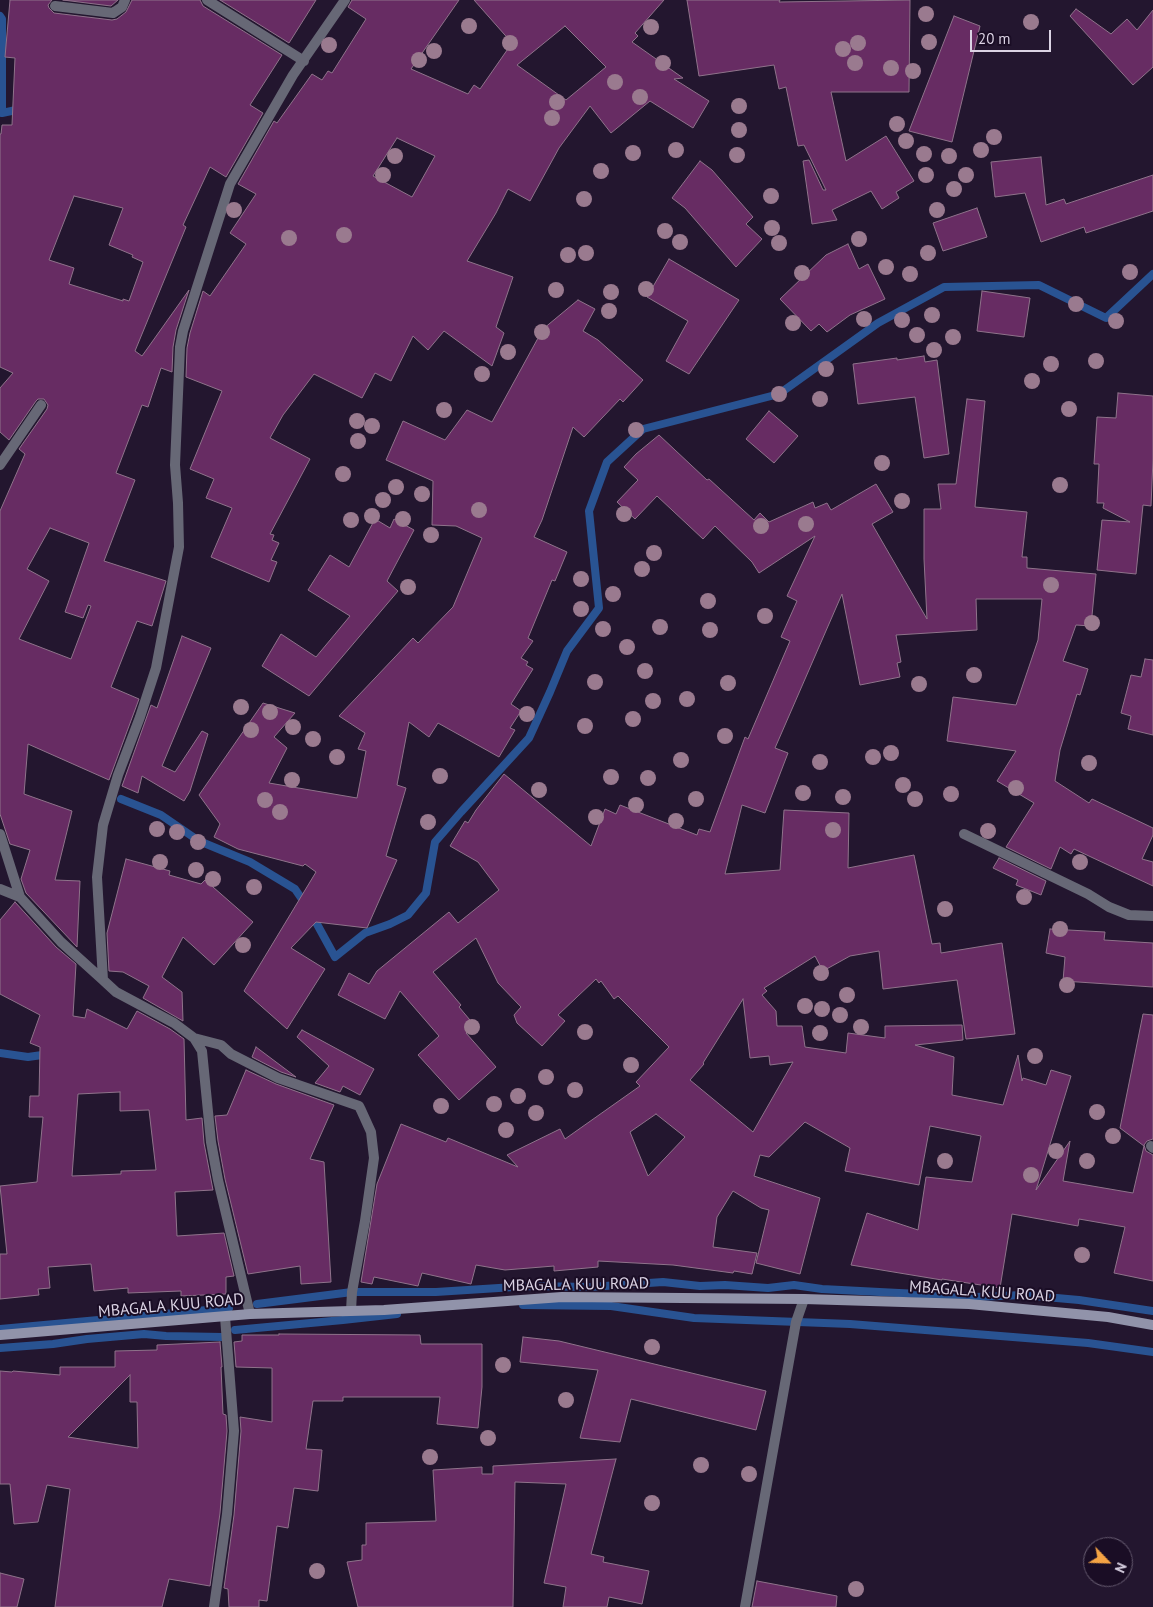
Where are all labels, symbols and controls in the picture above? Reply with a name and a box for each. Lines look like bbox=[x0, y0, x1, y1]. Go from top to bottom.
scale bar bbox=[973, 20, 1054, 52]
text: 20 m bbox=[978, 29, 1011, 48]
street label: MBAGALA KUU ROAD bbox=[503, 1274, 649, 1296]
street label: MBAGALA KUU ROAD bbox=[908, 1277, 1056, 1307]
street label: MBAGALA KUU ROAD bbox=[97, 1290, 245, 1322]
north arrow bbox=[1083, 1537, 1133, 1587]
text: N bbox=[1111, 1560, 1131, 1576]

